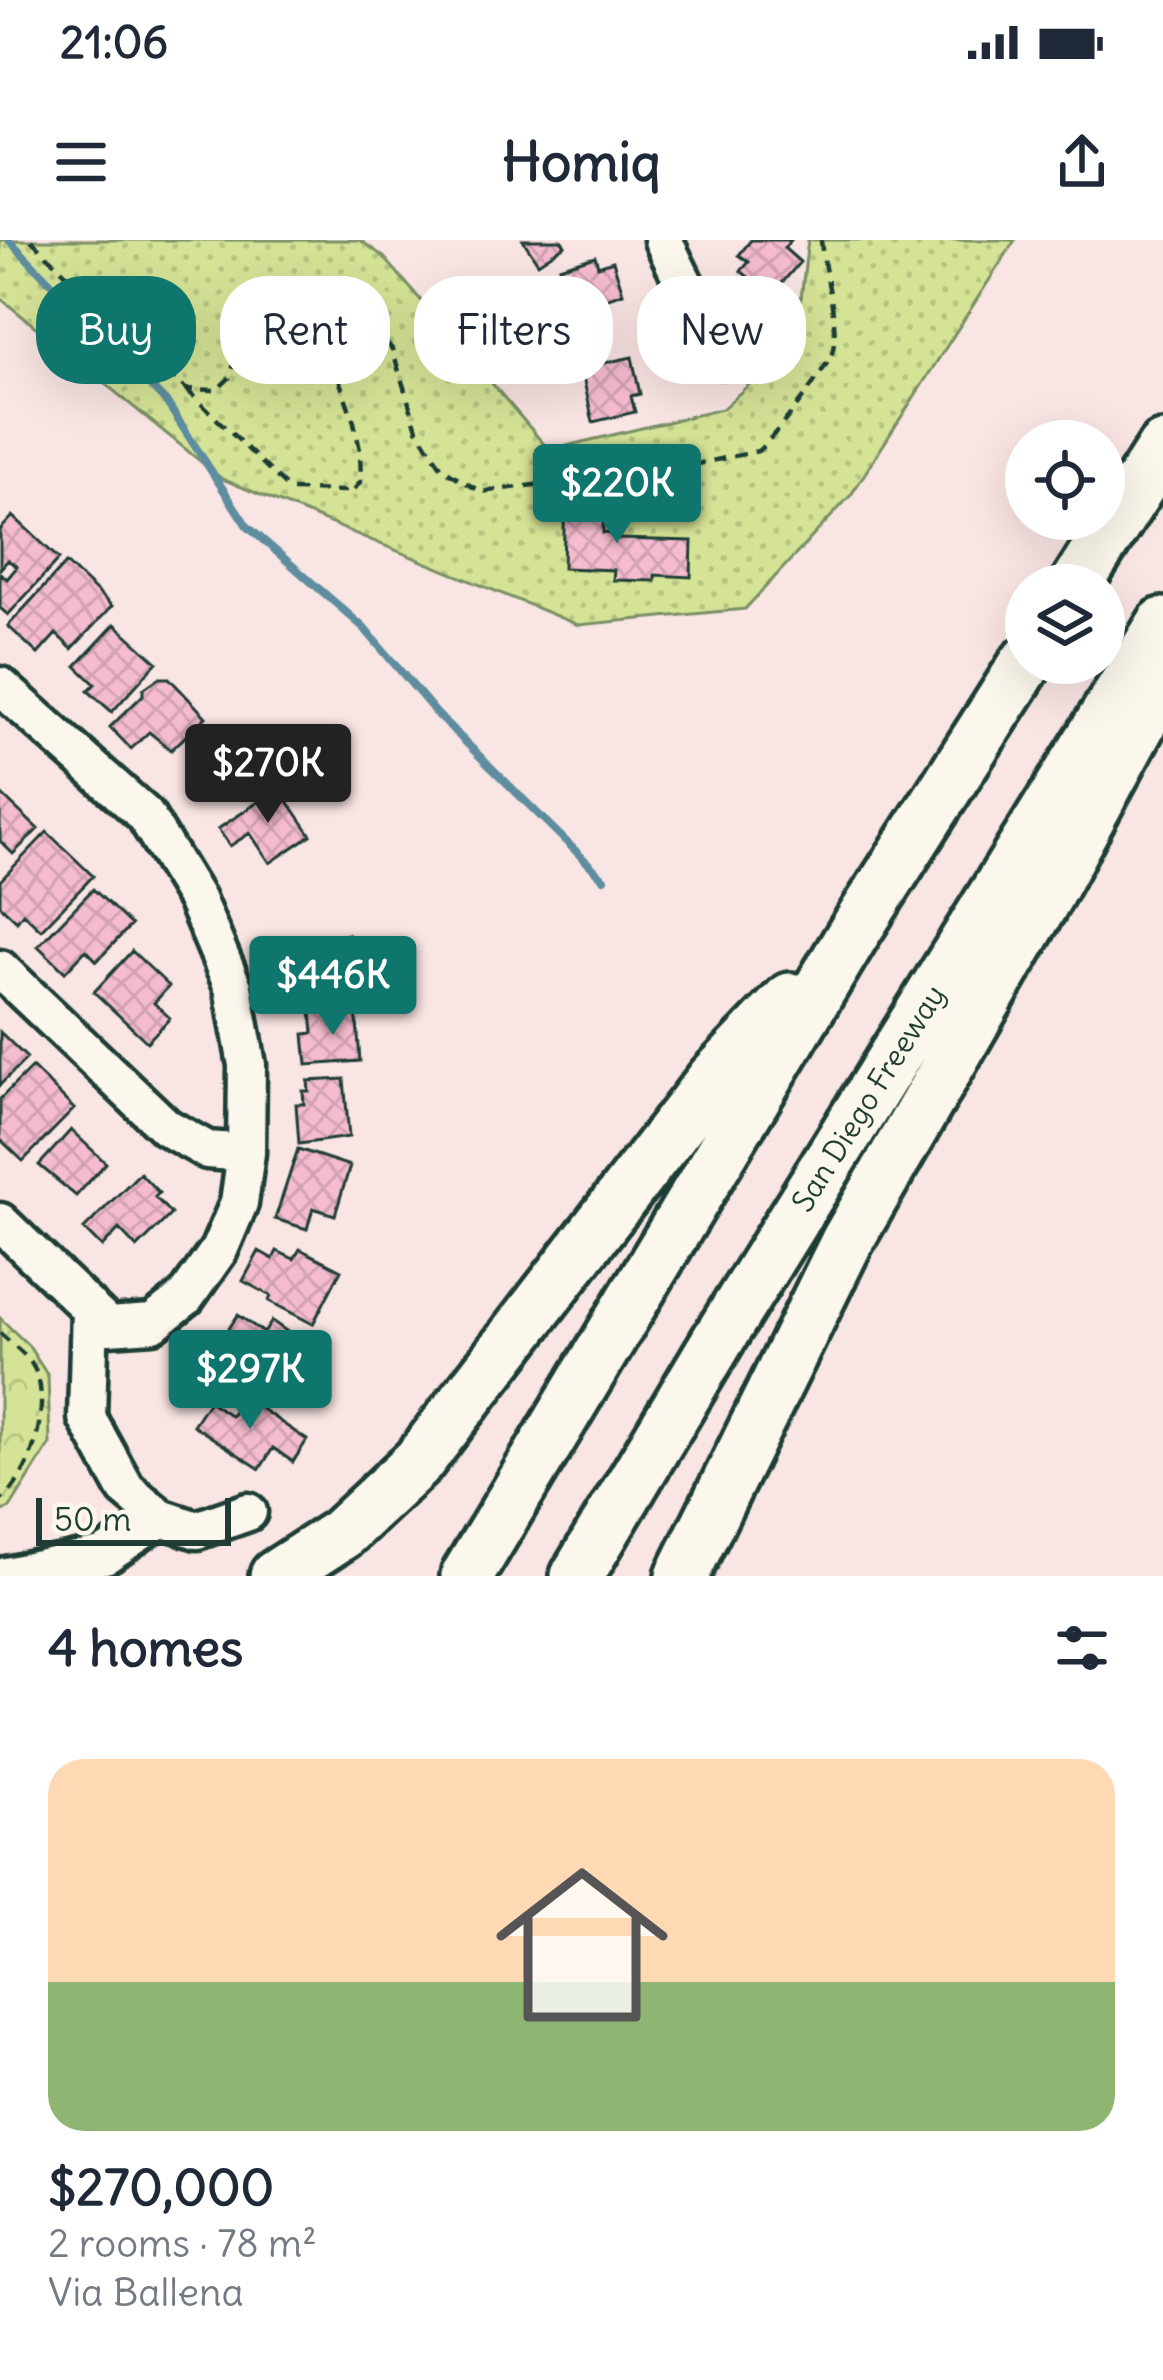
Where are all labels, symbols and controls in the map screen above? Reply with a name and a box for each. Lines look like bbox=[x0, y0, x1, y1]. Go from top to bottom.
text: 21:06 bbox=[60, 14, 168, 70]
text: Homiq bbox=[502, 128, 661, 196]
icon: menu bbox=[48, 129, 114, 195]
icon: share bbox=[1049, 129, 1115, 195]
chip: Buy bbox=[36, 276, 196, 384]
chip: Rent bbox=[220, 276, 390, 384]
chip: Filters bbox=[414, 276, 613, 384]
chip: New bbox=[637, 276, 806, 384]
map controls bbox=[1005, 420, 1125, 684]
button: locate bbox=[1005, 420, 1125, 540]
pin: $220K bbox=[533, 444, 701, 546]
text: $220K bbox=[560, 458, 674, 507]
button: layers bbox=[1005, 564, 1125, 684]
pin: $270K bbox=[184, 724, 352, 826]
text: $270K bbox=[212, 738, 324, 787]
pin: $446K bbox=[249, 936, 417, 1038]
text: $446K bbox=[276, 950, 390, 999]
street label: San Diego Freeway bbox=[783, 978, 953, 1218]
pin: $297K bbox=[166, 1330, 334, 1432]
text: $297K bbox=[196, 1344, 304, 1393]
scale bar bbox=[36, 1492, 231, 1545]
text: 50 m bbox=[54, 1498, 131, 1540]
icon: filters bbox=[1049, 1615, 1115, 1681]
text: 4 homes bbox=[48, 1616, 243, 1680]
icon: home bbox=[474, 1837, 690, 2053]
text: $270,000 bbox=[48, 2155, 274, 2219]
text: 2 rooms · 78 m² bbox=[48, 2219, 317, 2268]
text: Via Ballena bbox=[48, 2268, 244, 2317]

